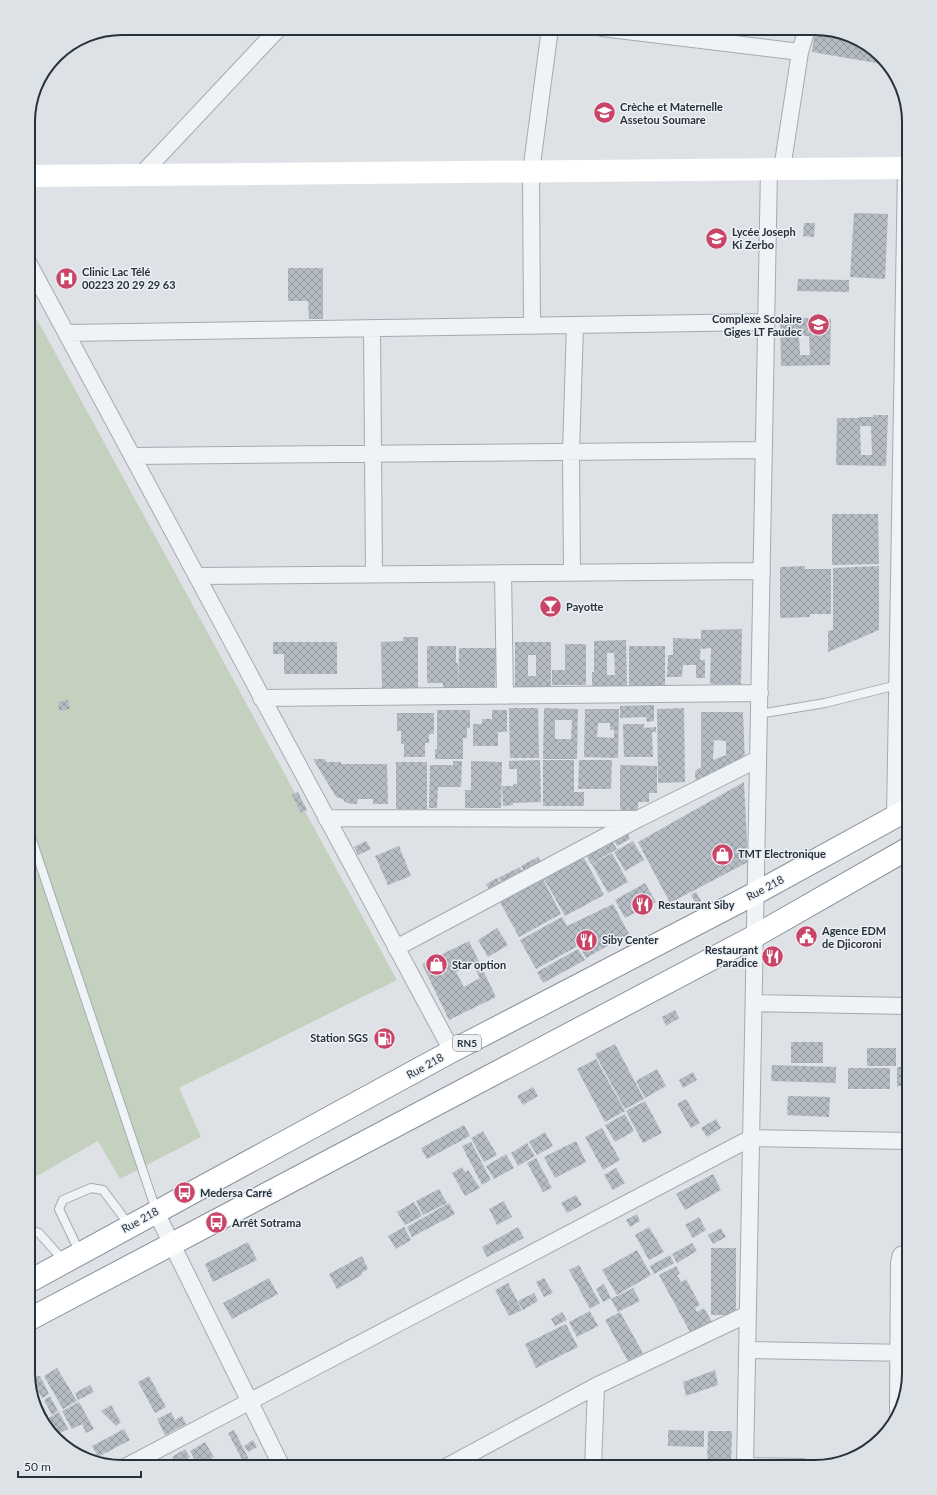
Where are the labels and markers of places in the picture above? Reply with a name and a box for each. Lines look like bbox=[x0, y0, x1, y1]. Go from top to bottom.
school or university icon: Crèche et Maternelle Assetou Soumare bbox=[592, 100, 618, 126]
place label: Crèche et Maternelle Assetou Soumare bbox=[619, 100, 723, 126]
school or university icon: Lycée Joseph Ki Zerbo bbox=[704, 225, 730, 251]
place label: Lycée Joseph Ki Zerbo bbox=[732, 225, 796, 251]
hospital icon: Clinic Lac Télé 00223 20 29 29 63 bbox=[54, 265, 80, 291]
place label: Clinic Lac Télé 00223 20 29 29 63 bbox=[82, 265, 176, 291]
place label: Complexe Scolaire Giges LT Faudec bbox=[712, 312, 803, 338]
school or university icon: Complexe Scolaire Giges LT Faudec bbox=[805, 312, 831, 338]
bar icon: Payotte bbox=[537, 594, 563, 620]
place label: Payotte bbox=[566, 600, 604, 613]
shop icon: TMT Electronique bbox=[710, 841, 736, 867]
place label: TMT Electronique bbox=[738, 847, 826, 860]
restaurant icon: Restaurant Siby bbox=[629, 892, 655, 918]
place label: Restaurant Siby bbox=[658, 898, 735, 911]
public building icon: Agence EDM de Djicoroni bbox=[793, 924, 819, 950]
place label: Agence EDM de Djicoroni bbox=[821, 924, 886, 950]
restaurant icon: Siby Center bbox=[573, 927, 599, 953]
place label: Siby Center bbox=[602, 933, 659, 946]
place label: Restaurant Paradice bbox=[705, 943, 759, 969]
restaurant icon: Restaurant Paradice bbox=[760, 943, 786, 969]
shop icon: Star option bbox=[424, 952, 450, 978]
place label: Star option bbox=[452, 958, 506, 971]
fuel station icon: Station SGS bbox=[371, 1025, 397, 1051]
place label: Station SGS bbox=[310, 1031, 368, 1044]
bus stop icon: Medersa Carré bbox=[171, 1180, 197, 1206]
place label: Medersa Carré bbox=[200, 1186, 272, 1199]
bus stop icon: Arrêt Sotrama bbox=[204, 1210, 230, 1236]
place label: Arrêt Sotrama bbox=[231, 1216, 301, 1229]

